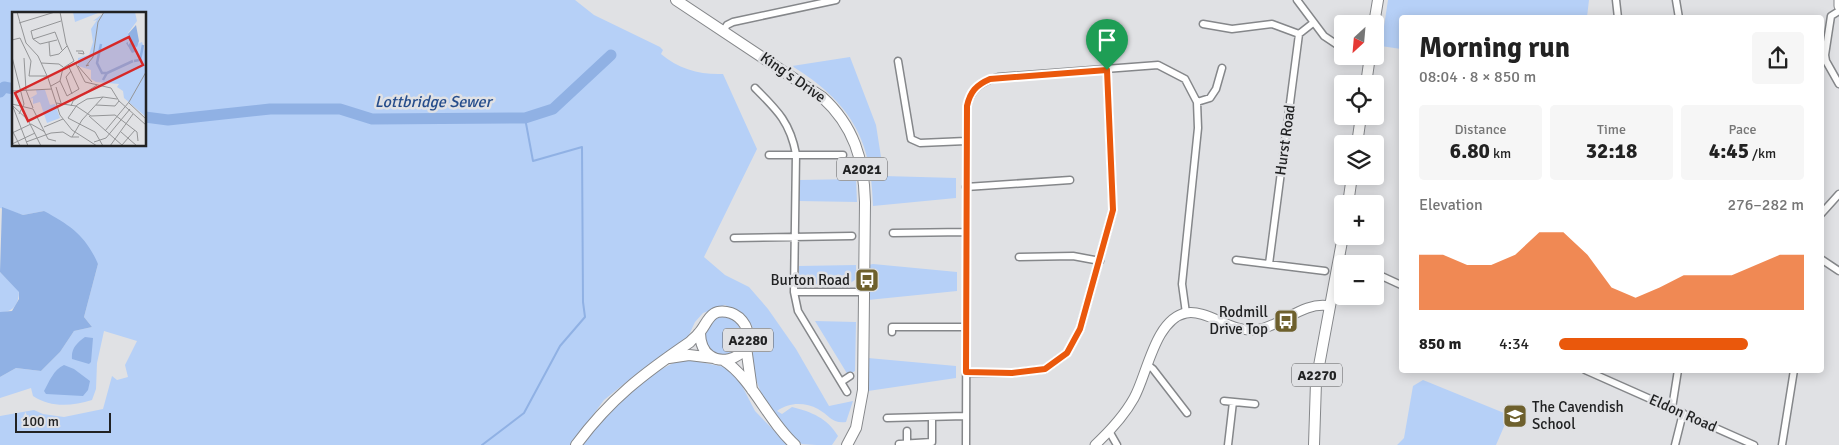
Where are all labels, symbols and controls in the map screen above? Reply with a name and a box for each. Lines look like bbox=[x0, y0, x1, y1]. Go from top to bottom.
inset map bbox=[12, 12, 146, 146]
north arrow bbox=[1334, 15, 1384, 65]
map controls bbox=[1334, 15, 1384, 305]
pin bbox=[1086, 19, 1128, 70]
icon: arrive bbox=[1093, 26, 1121, 54]
text: Morning run bbox=[1419, 31, 1570, 65]
button: share bbox=[1752, 32, 1804, 84]
street label: King's Drive bbox=[757, 48, 829, 106]
text: 08:04 · 8 × 850 m bbox=[1419, 67, 1536, 87]
button: locate bbox=[1334, 75, 1384, 125]
water label: Lottbridge Sewer bbox=[375, 92, 493, 112]
street label: Hurst Road bbox=[1271, 104, 1299, 176]
text: Distance bbox=[1454, 121, 1507, 138]
text: Time bbox=[1597, 121, 1626, 138]
text: Pace bbox=[1728, 121, 1757, 138]
button: layers bbox=[1334, 135, 1384, 185]
text: 6.80 bbox=[1450, 138, 1490, 164]
text: 32:18 bbox=[1586, 138, 1637, 164]
text: 4:45 bbox=[1709, 138, 1749, 164]
text: km bbox=[1490, 145, 1511, 162]
text: /km bbox=[1749, 145, 1776, 162]
road number: A2021 bbox=[837, 157, 887, 180]
button: + bbox=[1334, 195, 1384, 245]
text: Elevation bbox=[1419, 195, 1483, 215]
text: 276–282 m bbox=[1727, 195, 1804, 215]
button: − bbox=[1334, 255, 1384, 305]
bus stop icon: Burton Road bbox=[854, 267, 880, 293]
place label: Burton Road bbox=[770, 271, 850, 289]
place label: Rodmill Drive Top bbox=[1209, 303, 1268, 338]
bus stop icon: Rodmill Drive Top bbox=[1273, 308, 1299, 334]
road number: A2280 bbox=[723, 328, 773, 352]
text: 850 m bbox=[1419, 334, 1461, 354]
text: 4:34 bbox=[1499, 334, 1529, 354]
road number: A2270 bbox=[1292, 364, 1342, 386]
street label: Eldon Road bbox=[1646, 390, 1720, 436]
place label: The Cavendish School bbox=[1532, 398, 1624, 433]
school or university icon: The Cavendish School bbox=[1502, 403, 1528, 429]
scale bar bbox=[15, 410, 111, 433]
text: 100 m bbox=[22, 413, 59, 430]

